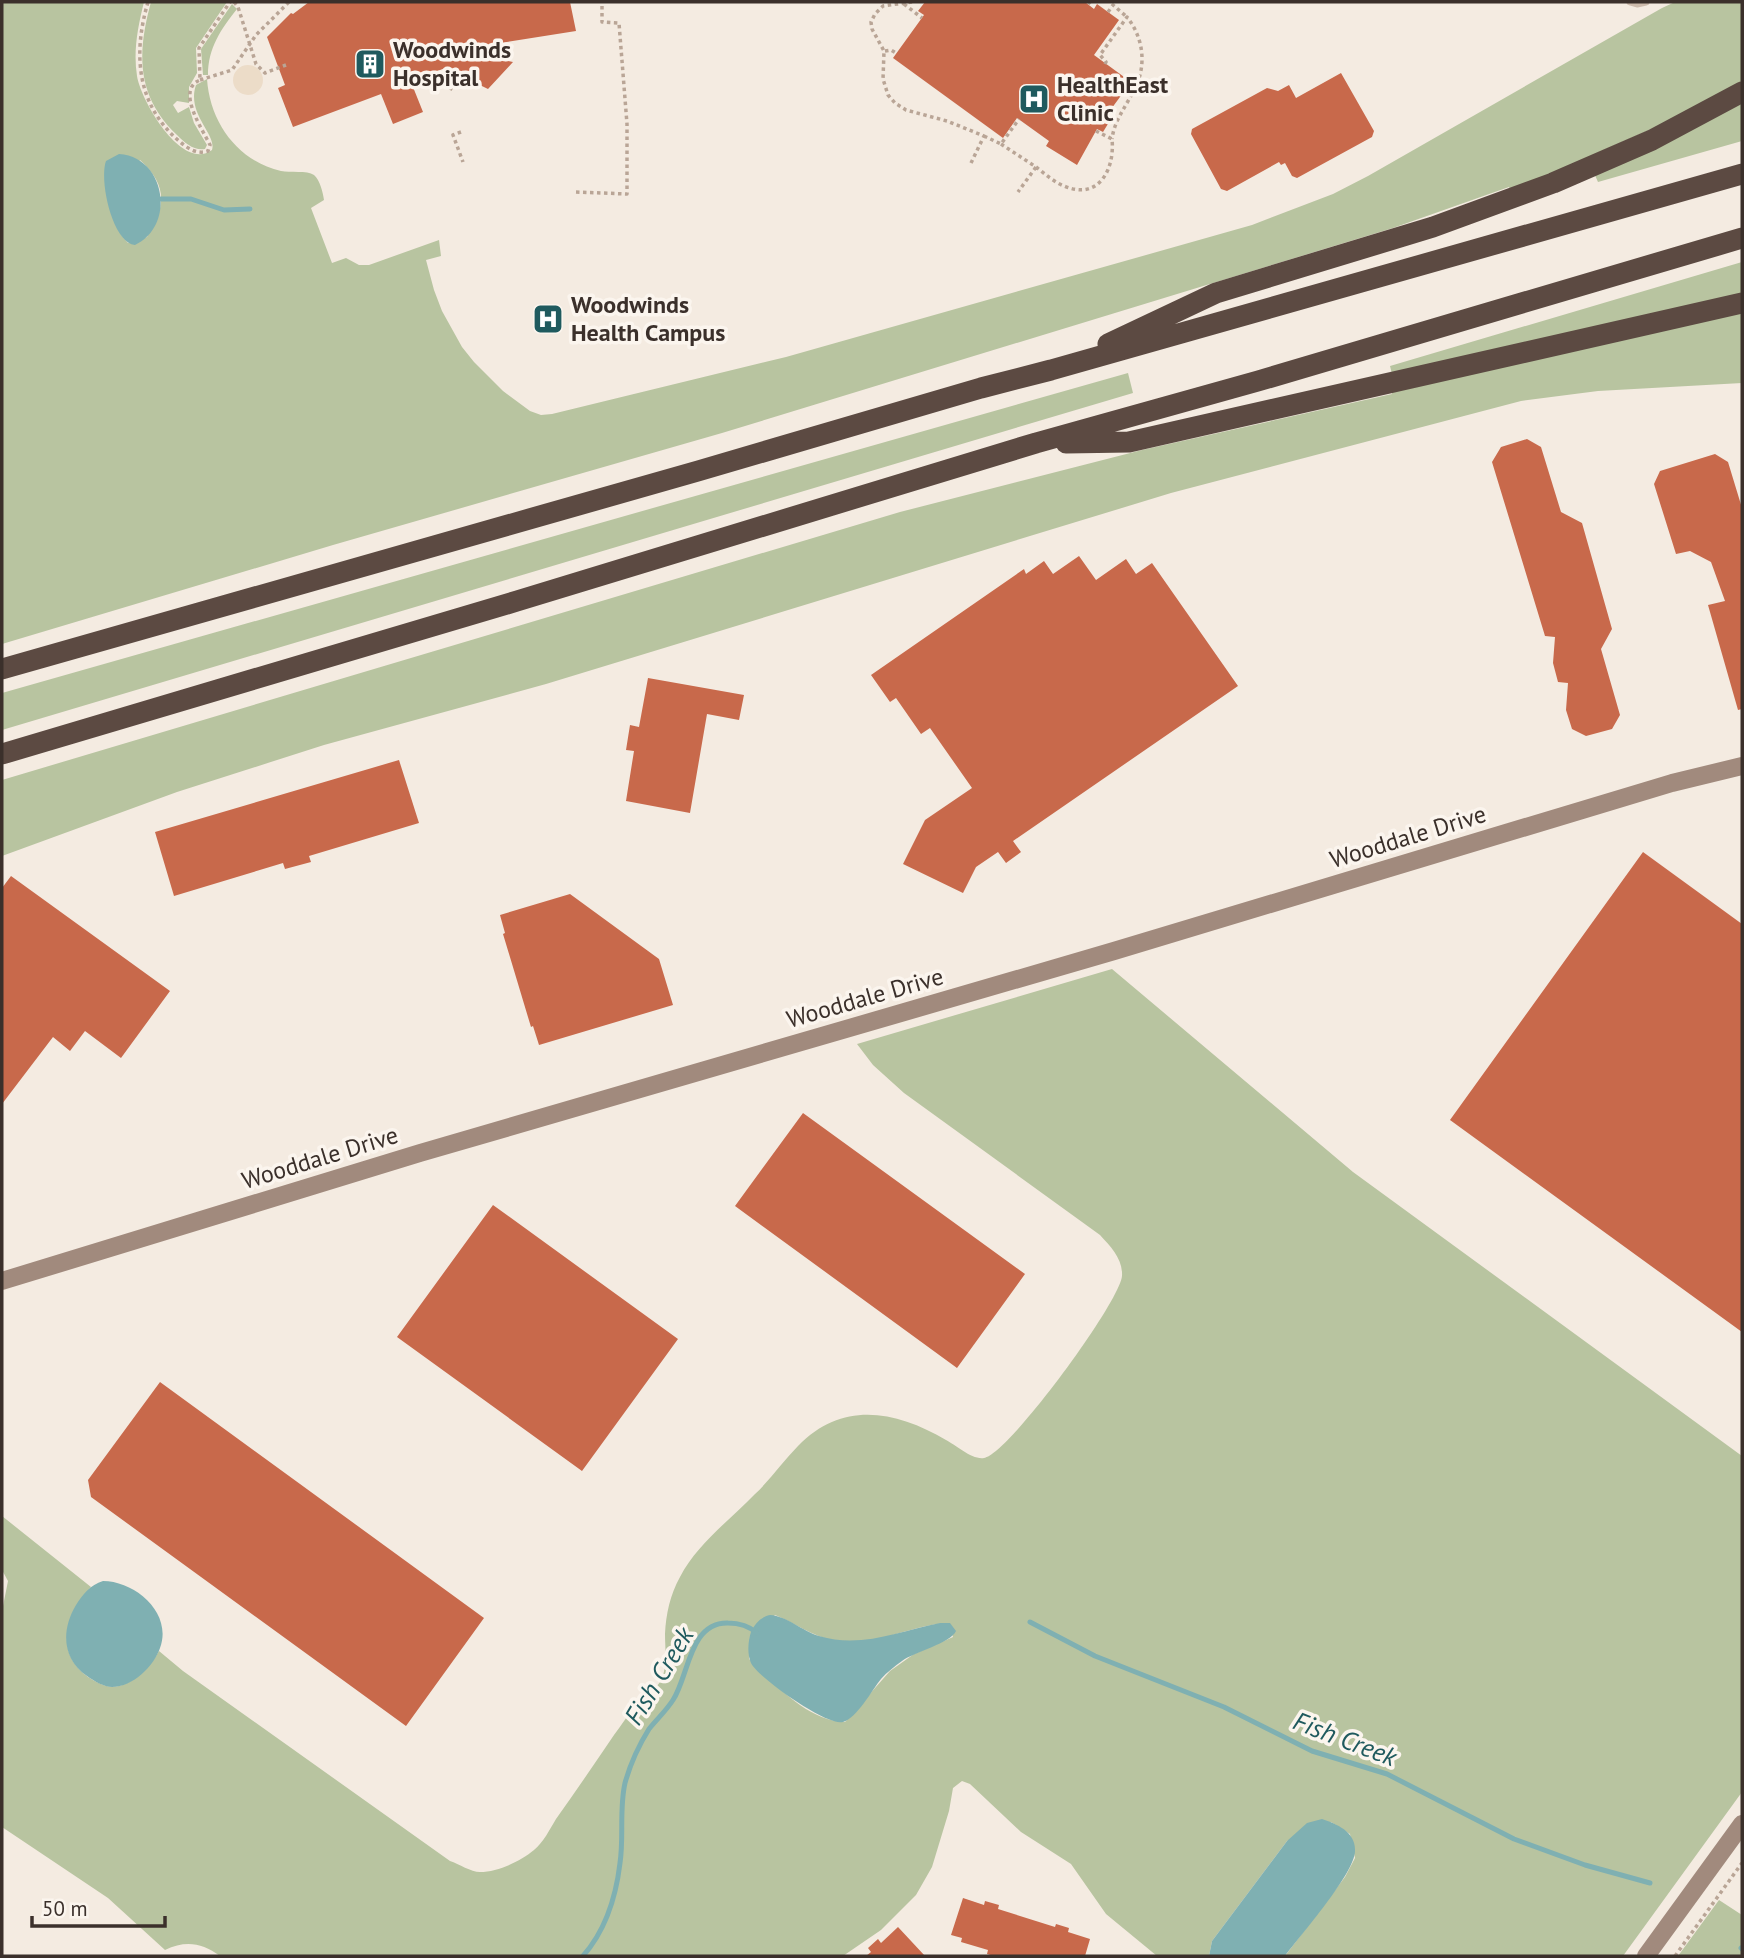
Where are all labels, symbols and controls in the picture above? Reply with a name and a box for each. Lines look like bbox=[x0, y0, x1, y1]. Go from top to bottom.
place label: Woodwinds Hospital bbox=[393, 34, 511, 93]
building icon: Woodwinds Hospital bbox=[353, 47, 387, 81]
place label: HealthEast Clinic bbox=[1057, 69, 1169, 128]
hospital icon: HealthEast Clinic bbox=[1017, 82, 1051, 116]
place label: Woodwinds Health Campus bbox=[571, 289, 725, 348]
hospital icon: Woodwinds Health Campus bbox=[531, 302, 565, 336]
street label: Wooddale Drive bbox=[1326, 798, 1490, 875]
street label: Wooddale Drive bbox=[783, 960, 947, 1035]
street label: Wooddale Drive bbox=[238, 1119, 402, 1196]
water label: Fish Creek bbox=[617, 1620, 701, 1731]
water label: Fish Creek bbox=[1289, 1704, 1403, 1774]
scale bar bbox=[32, 1884, 164, 1928]
text: 50 m bbox=[42, 1895, 88, 1922]

